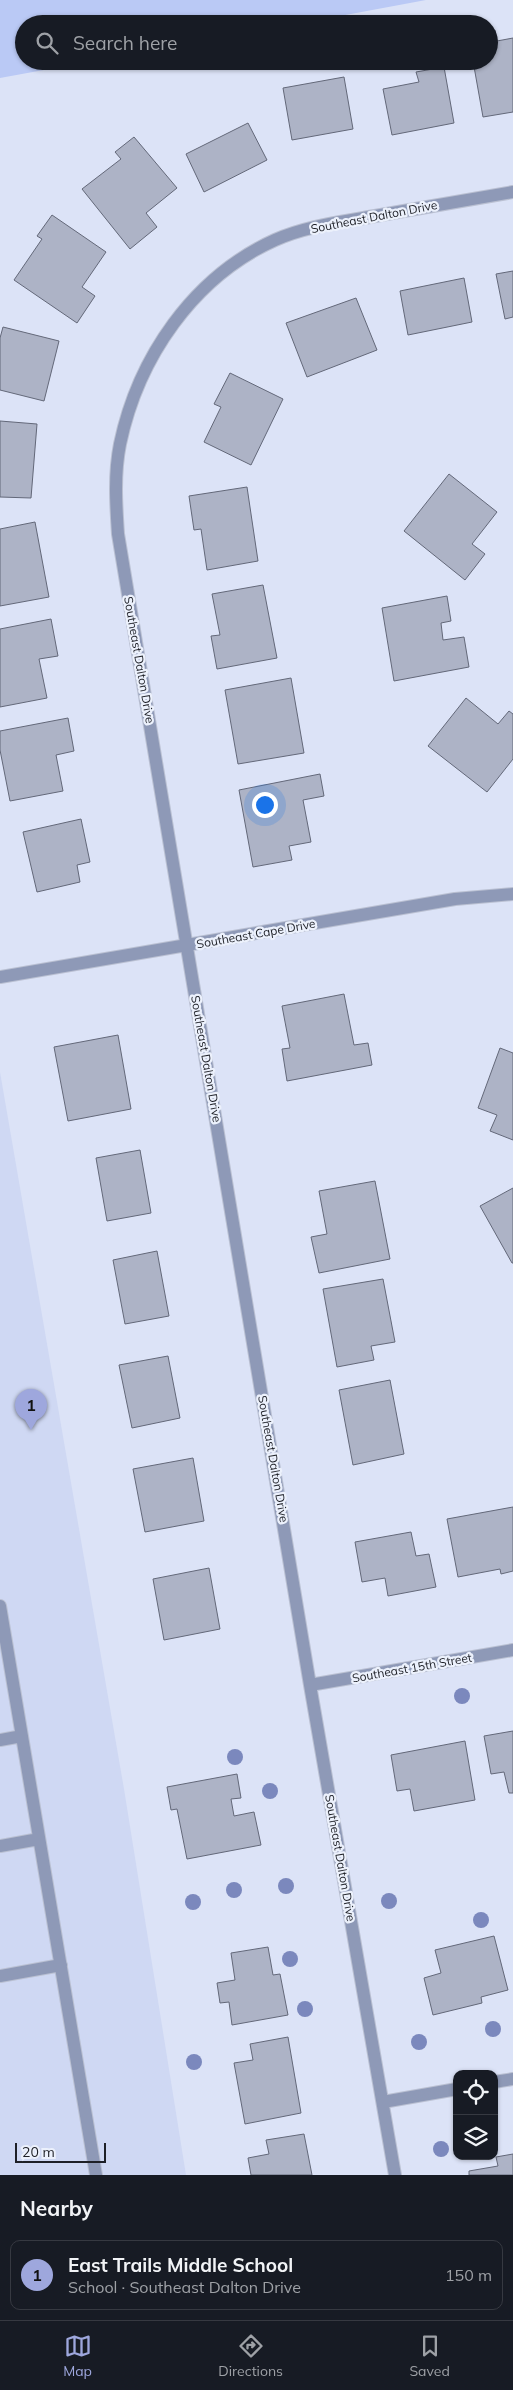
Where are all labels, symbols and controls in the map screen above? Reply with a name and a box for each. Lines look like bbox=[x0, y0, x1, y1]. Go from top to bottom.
search box bbox=[15, 15, 498, 70]
icon: search bbox=[33, 29, 61, 57]
text: Search here bbox=[73, 31, 177, 55]
street label: Southeast Dalton Drive bbox=[309, 197, 438, 236]
street label: Southeast Dalton Drive bbox=[121, 595, 158, 725]
your location bbox=[252, 792, 278, 818]
street label: Southeast Cape Drive bbox=[195, 916, 317, 951]
street label: Southeast Dalton Drive bbox=[188, 994, 225, 1124]
pin: 1 bbox=[15, 1389, 47, 1430]
street label: Southeast Dalton Drive bbox=[255, 1394, 292, 1524]
street label: Southeast 15th Street bbox=[351, 1650, 473, 1685]
street label: Southeast Dalton Drive bbox=[322, 1793, 359, 1923]
map controls bbox=[453, 2070, 498, 2160]
button: locate bbox=[453, 2070, 498, 2115]
button: layers bbox=[453, 2115, 498, 2160]
scale bar bbox=[15, 2140, 106, 2163]
text: 20 m bbox=[22, 2143, 55, 2161]
text: Nearby bbox=[20, 2195, 93, 2221]
text: East Trails Middle School bbox=[68, 2253, 293, 2277]
text: 1 bbox=[32, 2265, 42, 2285]
text: 150 m bbox=[445, 2265, 492, 2285]
text: School · Southeast Dalton Drive bbox=[68, 2277, 301, 2297]
tab: Map bbox=[63, 2332, 92, 2380]
tab: Directions bbox=[218, 2332, 283, 2380]
tab: Saved bbox=[409, 2332, 450, 2380]

